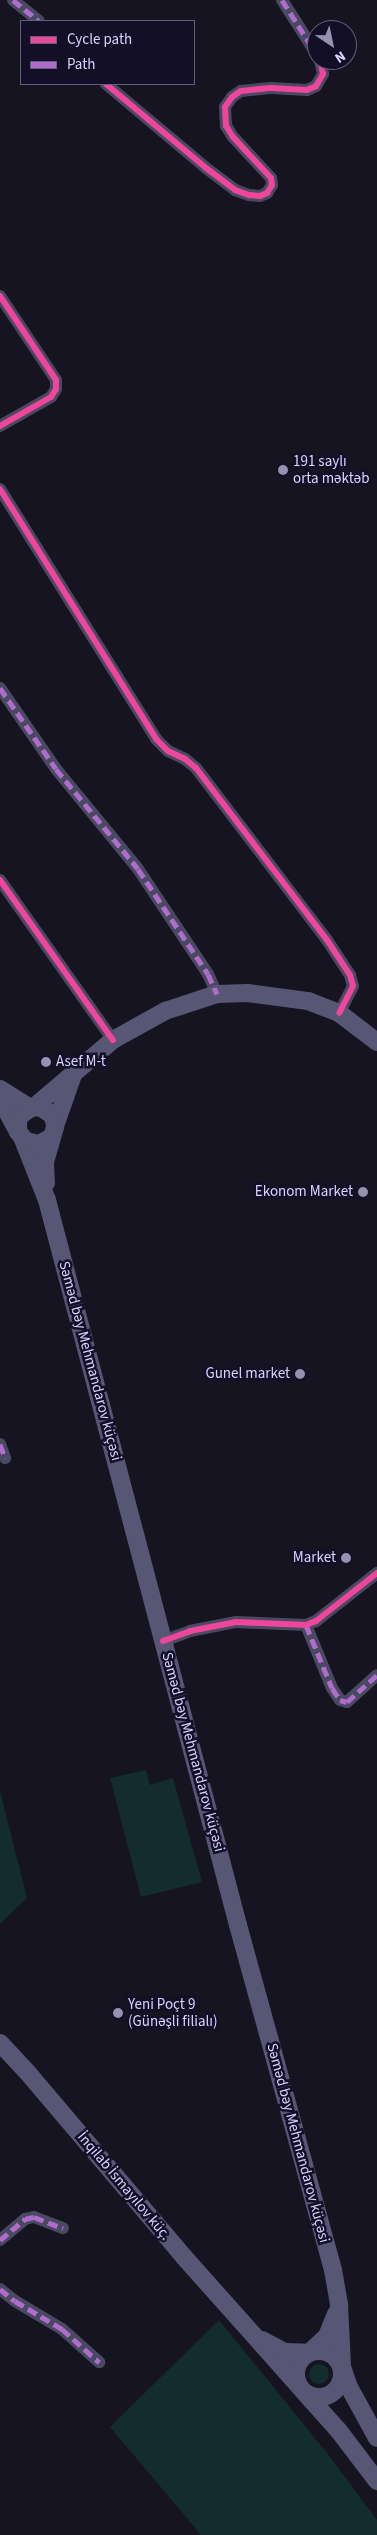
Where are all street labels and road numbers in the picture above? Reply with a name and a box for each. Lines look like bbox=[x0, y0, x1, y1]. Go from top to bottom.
street label: Səməd bəy Mehmandarov küçəsi bbox=[55, 1259, 125, 1463]
street label: Səməd bəy Mehmandarov küçəsi bbox=[158, 1650, 228, 1854]
street label: Səməd bəy Mehmandarov küçəsi bbox=[263, 2041, 333, 2245]
street label: İnqilab İsmayılov küç. bbox=[74, 2128, 174, 2244]

